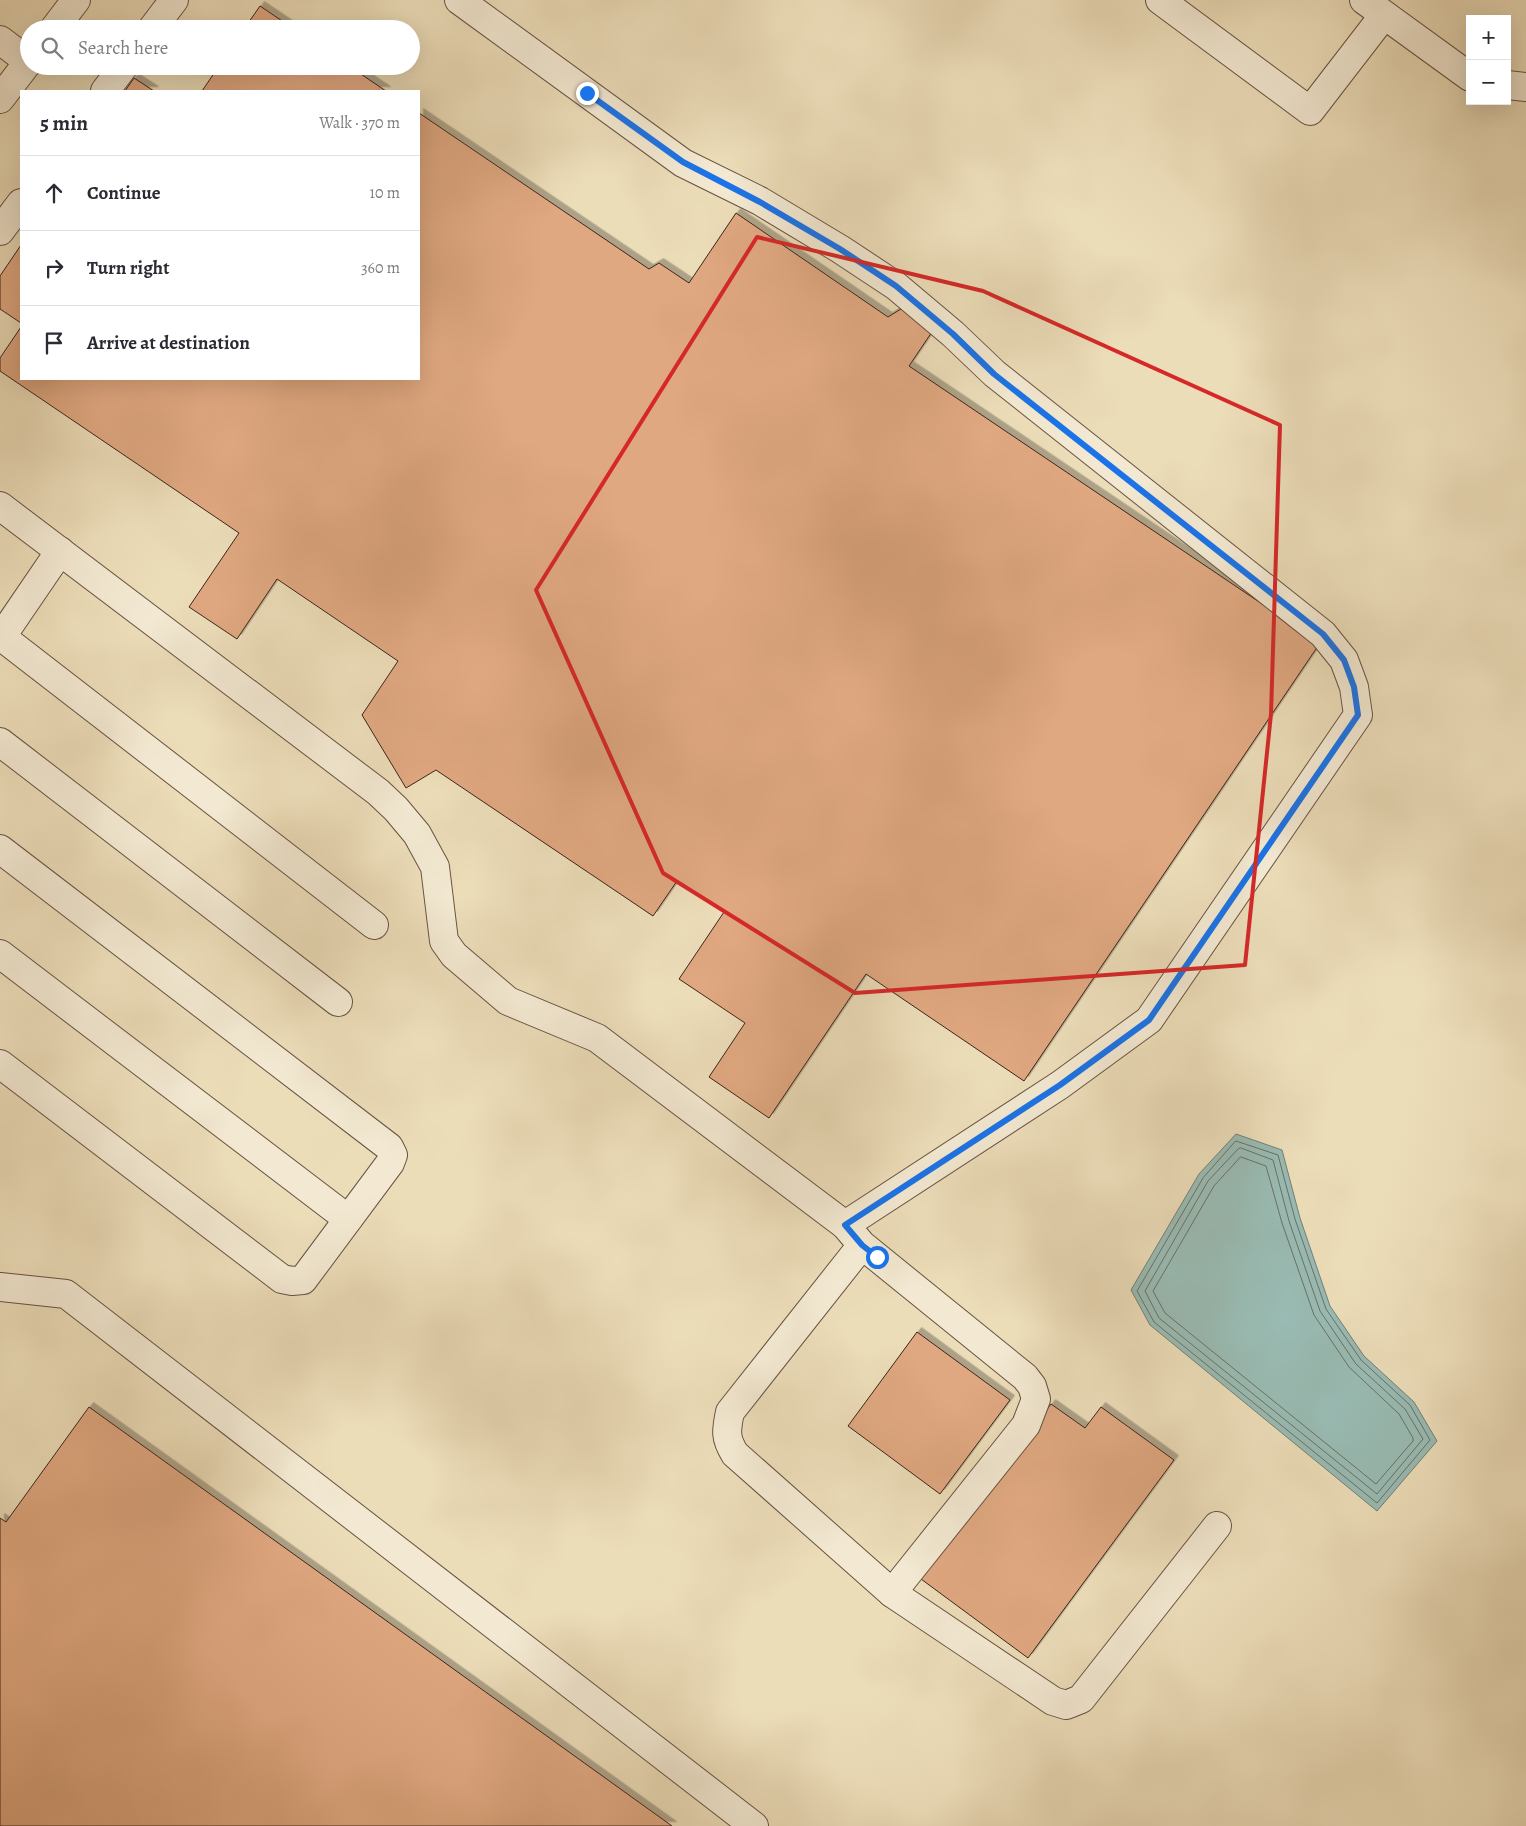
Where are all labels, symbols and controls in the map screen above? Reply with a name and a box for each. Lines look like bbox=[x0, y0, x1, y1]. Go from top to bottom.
map controls bbox=[1466, 15, 1511, 105]
button: + bbox=[1466, 15, 1511, 60]
search box bbox=[20, 20, 420, 75]
icon: search bbox=[38, 34, 66, 62]
text: Search here bbox=[78, 35, 168, 61]
button: − bbox=[1466, 60, 1511, 105]
route end bbox=[576, 82, 599, 105]
text: 5 min bbox=[40, 109, 88, 137]
text: Walk · 370 m bbox=[319, 112, 400, 134]
icon: ahead bbox=[40, 179, 68, 207]
text: Continue bbox=[87, 180, 161, 206]
text: 10 m bbox=[370, 182, 400, 204]
icon: right bbox=[40, 254, 68, 282]
text: Turn right bbox=[87, 255, 169, 281]
text: 360 m bbox=[361, 257, 400, 279]
icon: arrive bbox=[40, 329, 68, 357]
text: Arrive at destination bbox=[87, 330, 250, 356]
route start bbox=[866, 1246, 889, 1269]

